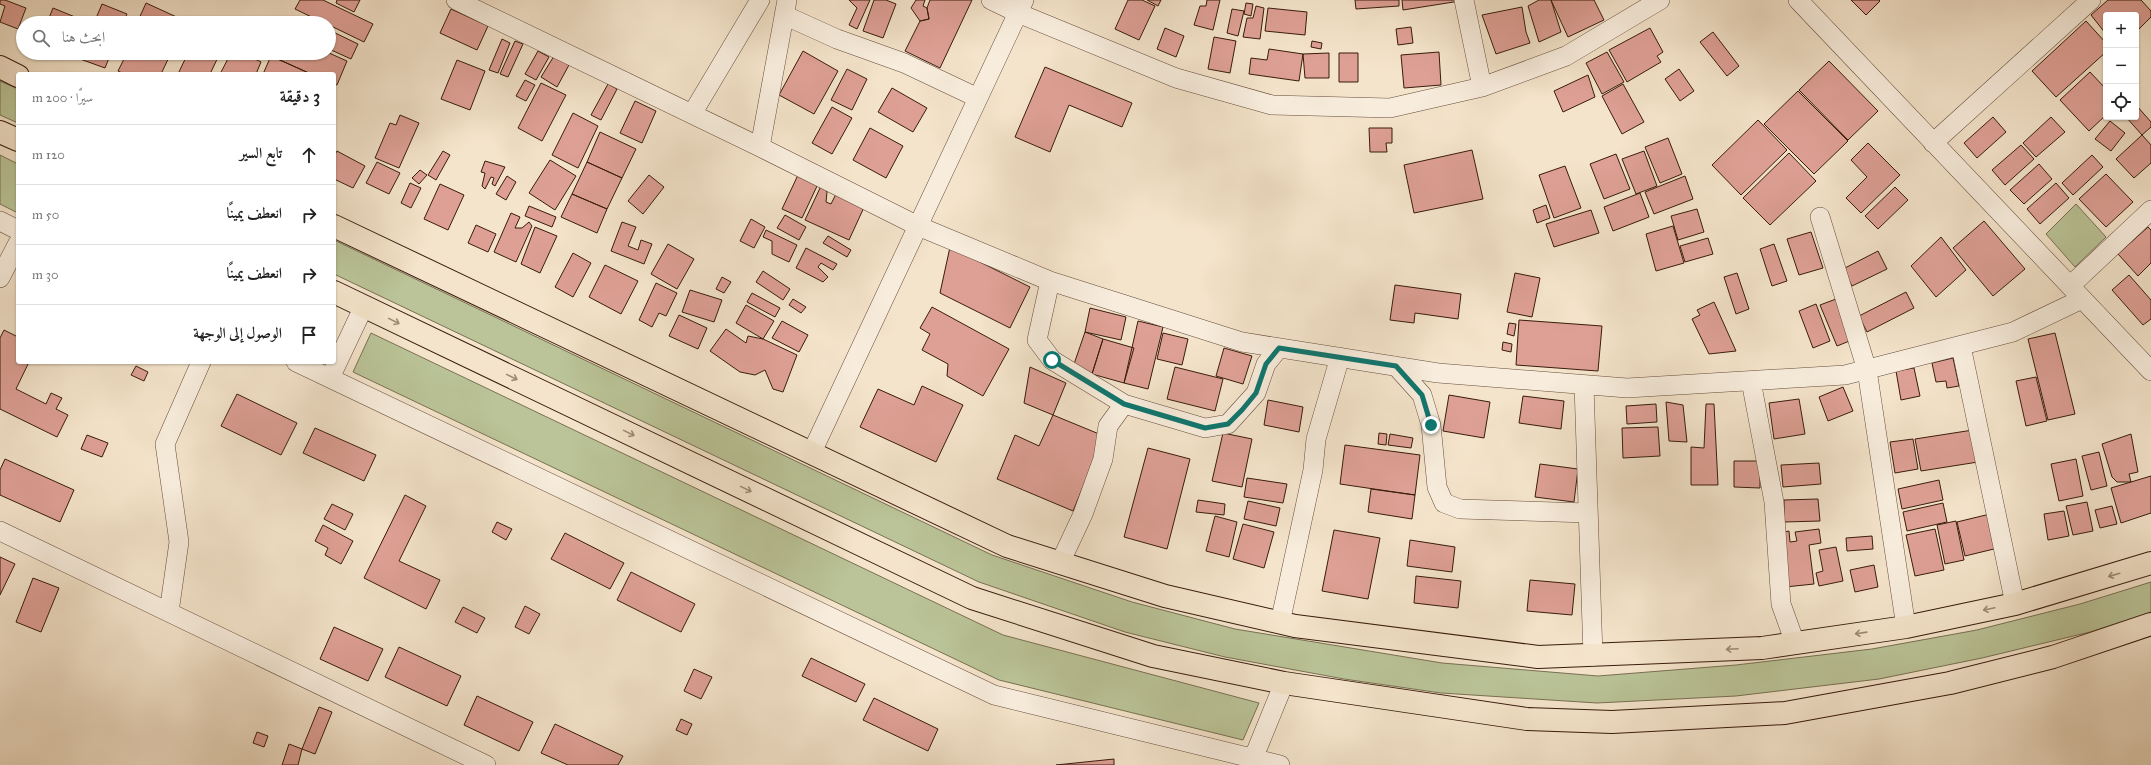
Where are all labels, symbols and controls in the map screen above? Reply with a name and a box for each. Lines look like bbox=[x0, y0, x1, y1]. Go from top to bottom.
map controls bbox=[2103, 12, 2139, 120]
button: + bbox=[2103, 12, 2139, 48]
search box bbox=[16, 16, 336, 60]
icon: search bbox=[30, 27, 52, 49]
text: ابحث هنا bbox=[62, 28, 105, 46]
button: − bbox=[2103, 48, 2139, 84]
button: locate bbox=[2103, 84, 2139, 120]
text: 3 دقيقة bbox=[280, 86, 320, 107]
text: سيرًا · 200 m bbox=[32, 90, 93, 106]
text: تابع السير bbox=[240, 144, 282, 162]
icon: ahead bbox=[298, 144, 320, 166]
text: 120 m bbox=[32, 147, 65, 163]
text: انعطف يمينًا bbox=[227, 204, 282, 222]
icon: right bbox=[298, 204, 320, 226]
text: 50 m bbox=[32, 207, 59, 223]
text: انعطف يمينًا bbox=[227, 264, 282, 282]
icon: right bbox=[298, 264, 320, 286]
text: 30 m bbox=[32, 267, 59, 283]
one-way arrow bbox=[388, 318, 400, 325]
text: الوصول إلى الوجهة bbox=[193, 324, 282, 342]
icon: arrive bbox=[298, 324, 320, 346]
route start bbox=[1043, 351, 1061, 369]
one-way arrow bbox=[505, 374, 517, 381]
route end bbox=[1422, 416, 1440, 434]
one-way arrow bbox=[623, 430, 635, 437]
one-way arrow bbox=[740, 486, 752, 493]
one-way arrow bbox=[2107, 572, 2120, 579]
one-way arrow bbox=[1982, 606, 1995, 614]
one-way arrow bbox=[1855, 629, 1868, 637]
one-way arrow bbox=[1726, 646, 1739, 653]

